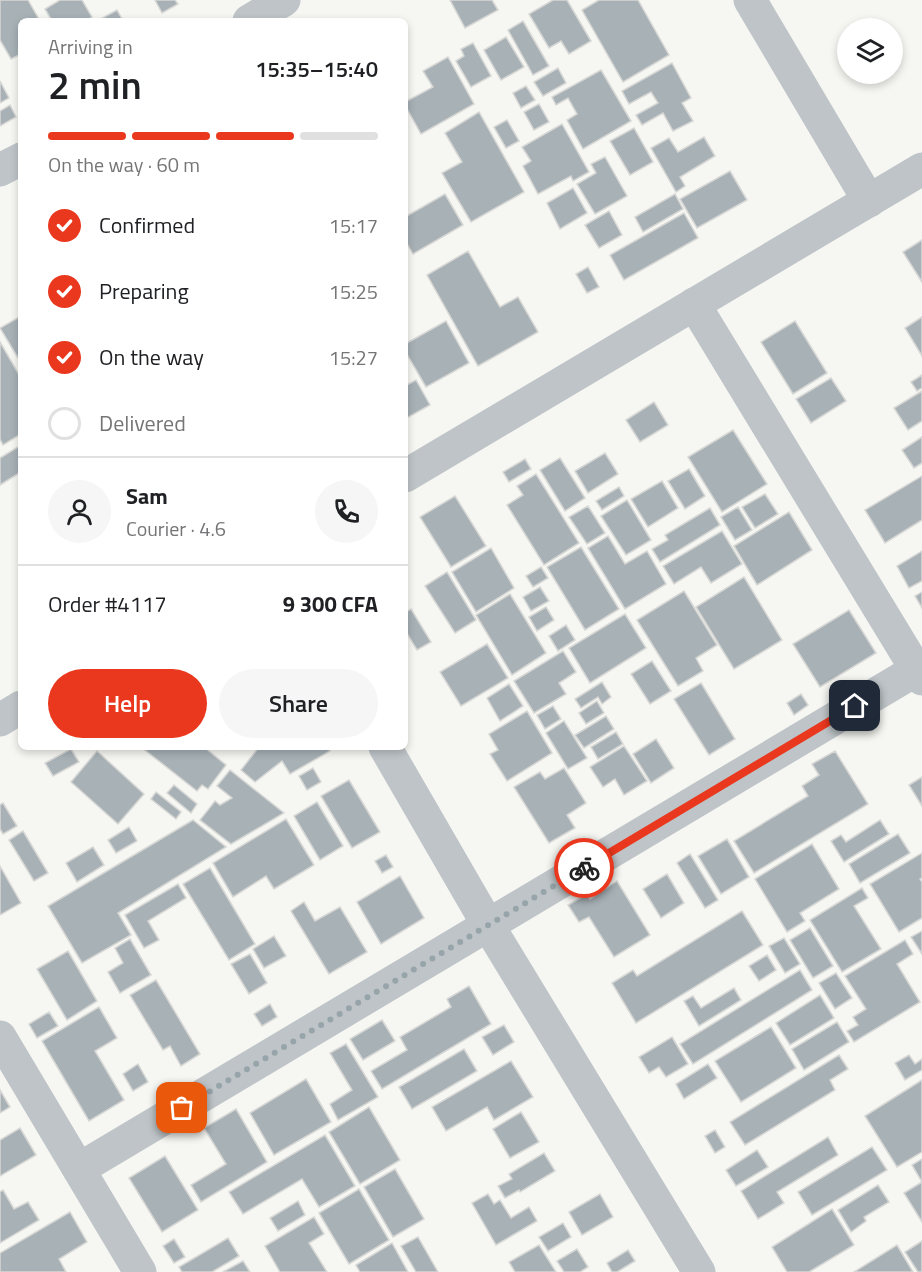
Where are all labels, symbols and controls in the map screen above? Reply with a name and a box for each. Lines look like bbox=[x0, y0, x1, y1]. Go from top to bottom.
map controls bbox=[837, 18, 903, 84]
button: layers bbox=[837, 18, 903, 84]
text: Arriving in bbox=[48, 31, 133, 62]
text: 15:35–15:40 bbox=[255, 52, 378, 86]
text: 2 min bbox=[48, 55, 142, 114]
text: On the way · 60 m bbox=[48, 149, 200, 180]
text: Confirmed bbox=[99, 208, 195, 242]
icon: check bbox=[48, 209, 81, 242]
text: 15:17 bbox=[329, 210, 378, 241]
text: Preparing bbox=[99, 274, 189, 308]
icon: check bbox=[48, 275, 81, 308]
text: 15:25 bbox=[329, 276, 378, 307]
text: On the way bbox=[99, 340, 204, 374]
icon: check bbox=[48, 341, 81, 374]
text: 15:27 bbox=[329, 342, 378, 373]
text: Delivered bbox=[99, 406, 186, 440]
text: Sam bbox=[126, 479, 168, 513]
button: person bbox=[48, 480, 111, 543]
button: phone bbox=[315, 480, 378, 543]
text: Courier · 4.6 bbox=[126, 513, 226, 544]
text: Order #4117 bbox=[48, 587, 167, 621]
text: 9 300 CFA bbox=[283, 587, 378, 621]
button: Help bbox=[48, 669, 207, 738]
button: Share bbox=[219, 669, 378, 738]
pin bbox=[829, 680, 880, 731]
icon: home bbox=[838, 689, 871, 722]
courier bbox=[554, 838, 614, 898]
icon: bike bbox=[568, 852, 601, 885]
pin bbox=[156, 1082, 207, 1133]
icon: bag bbox=[165, 1091, 198, 1124]

